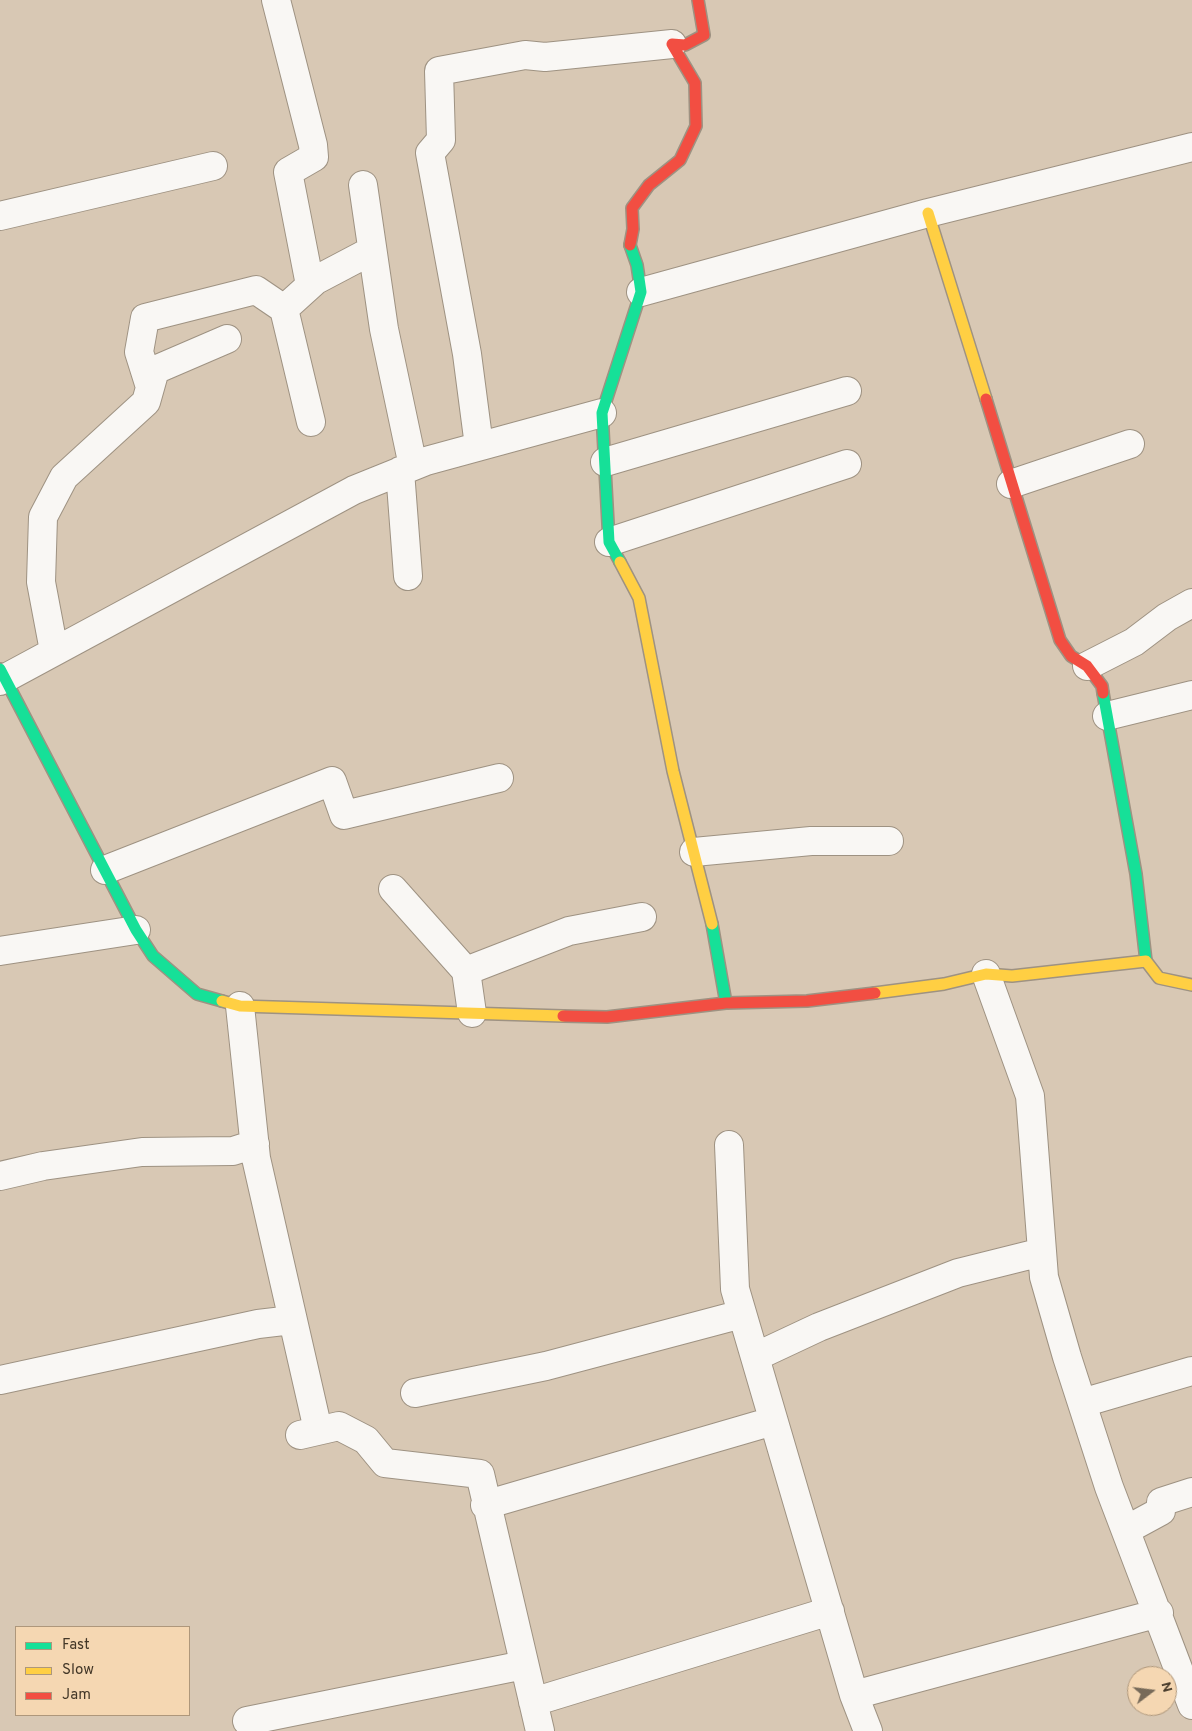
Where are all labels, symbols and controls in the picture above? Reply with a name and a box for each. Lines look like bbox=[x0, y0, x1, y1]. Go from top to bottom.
legend bbox=[15, 1626, 190, 1716]
text: Fast bbox=[62, 1636, 90, 1655]
text: Slow bbox=[62, 1661, 94, 1680]
north arrow bbox=[1127, 1666, 1177, 1716]
text: N bbox=[1156, 1680, 1176, 1694]
text: Jam bbox=[62, 1686, 91, 1705]

